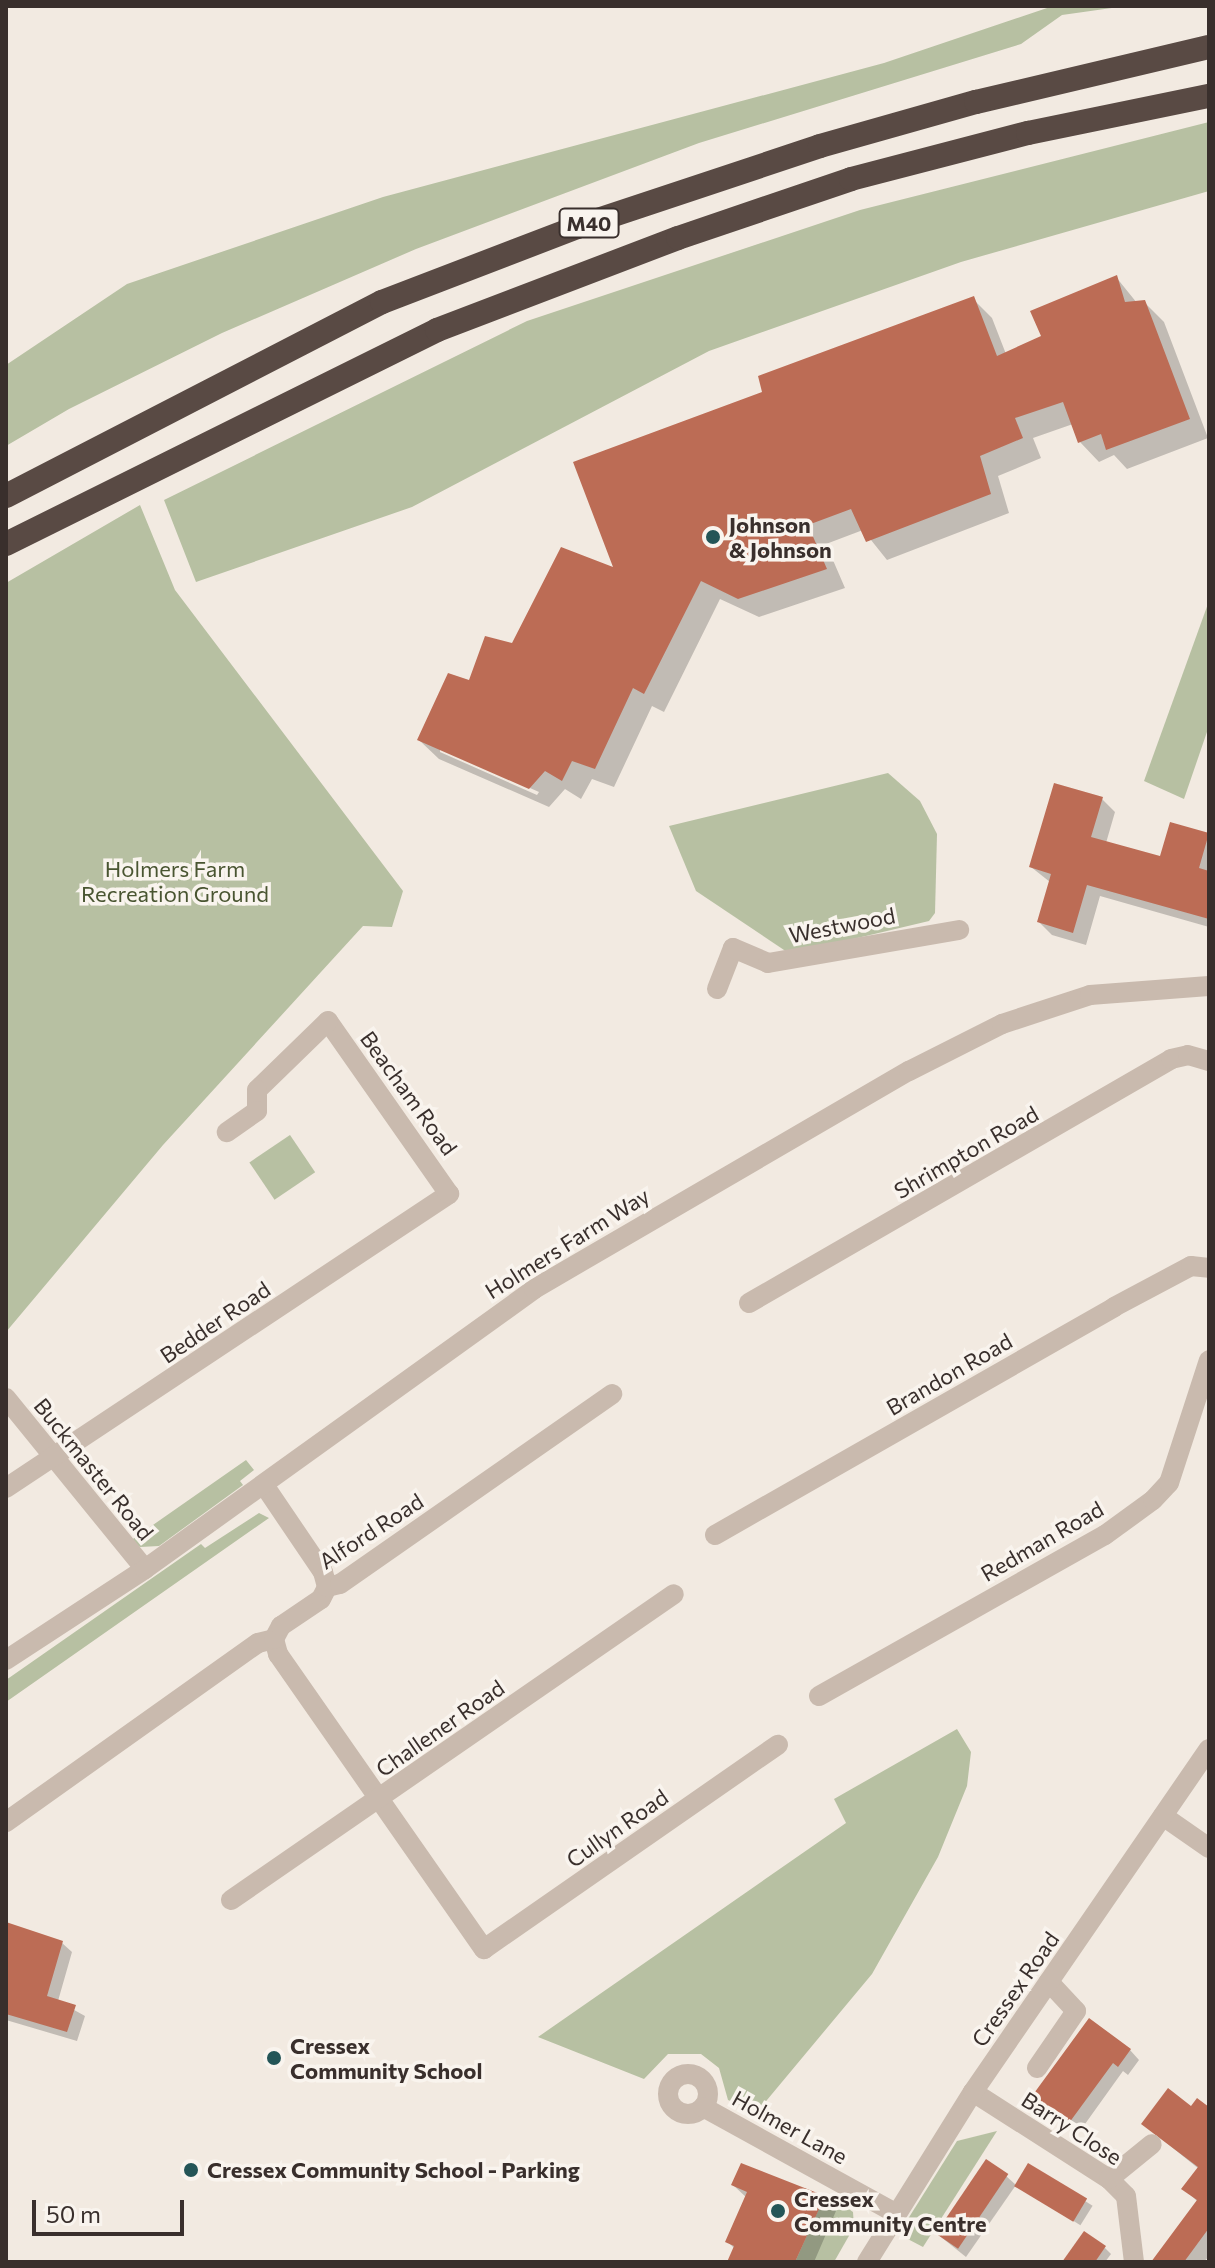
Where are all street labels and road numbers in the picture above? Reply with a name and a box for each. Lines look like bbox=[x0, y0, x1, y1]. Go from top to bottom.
road number: M40 bbox=[557, 207, 621, 239]
street label: Westwood bbox=[787, 902, 897, 948]
street label: Beacham Road bbox=[355, 1026, 463, 1160]
street label: Shrimpton Road bbox=[889, 1100, 1043, 1204]
street label: Holmers Farm Way bbox=[480, 1182, 654, 1304]
street label: Bedder Road bbox=[155, 1275, 275, 1369]
street label: Brandon Road bbox=[881, 1327, 1017, 1421]
street label: Buckmaster Road bbox=[29, 1393, 159, 1545]
street label: Alford Road bbox=[314, 1488, 428, 1574]
street label: Redman Road bbox=[976, 1495, 1108, 1587]
street label: Challener Road bbox=[371, 1674, 509, 1782]
street label: Cullyn Road bbox=[561, 1783, 673, 1873]
street label: Cressex Road bbox=[966, 1927, 1064, 2051]
street label: Holmer Lane bbox=[728, 2085, 852, 2169]
street label: Barry Close bbox=[1017, 2086, 1127, 2170]

